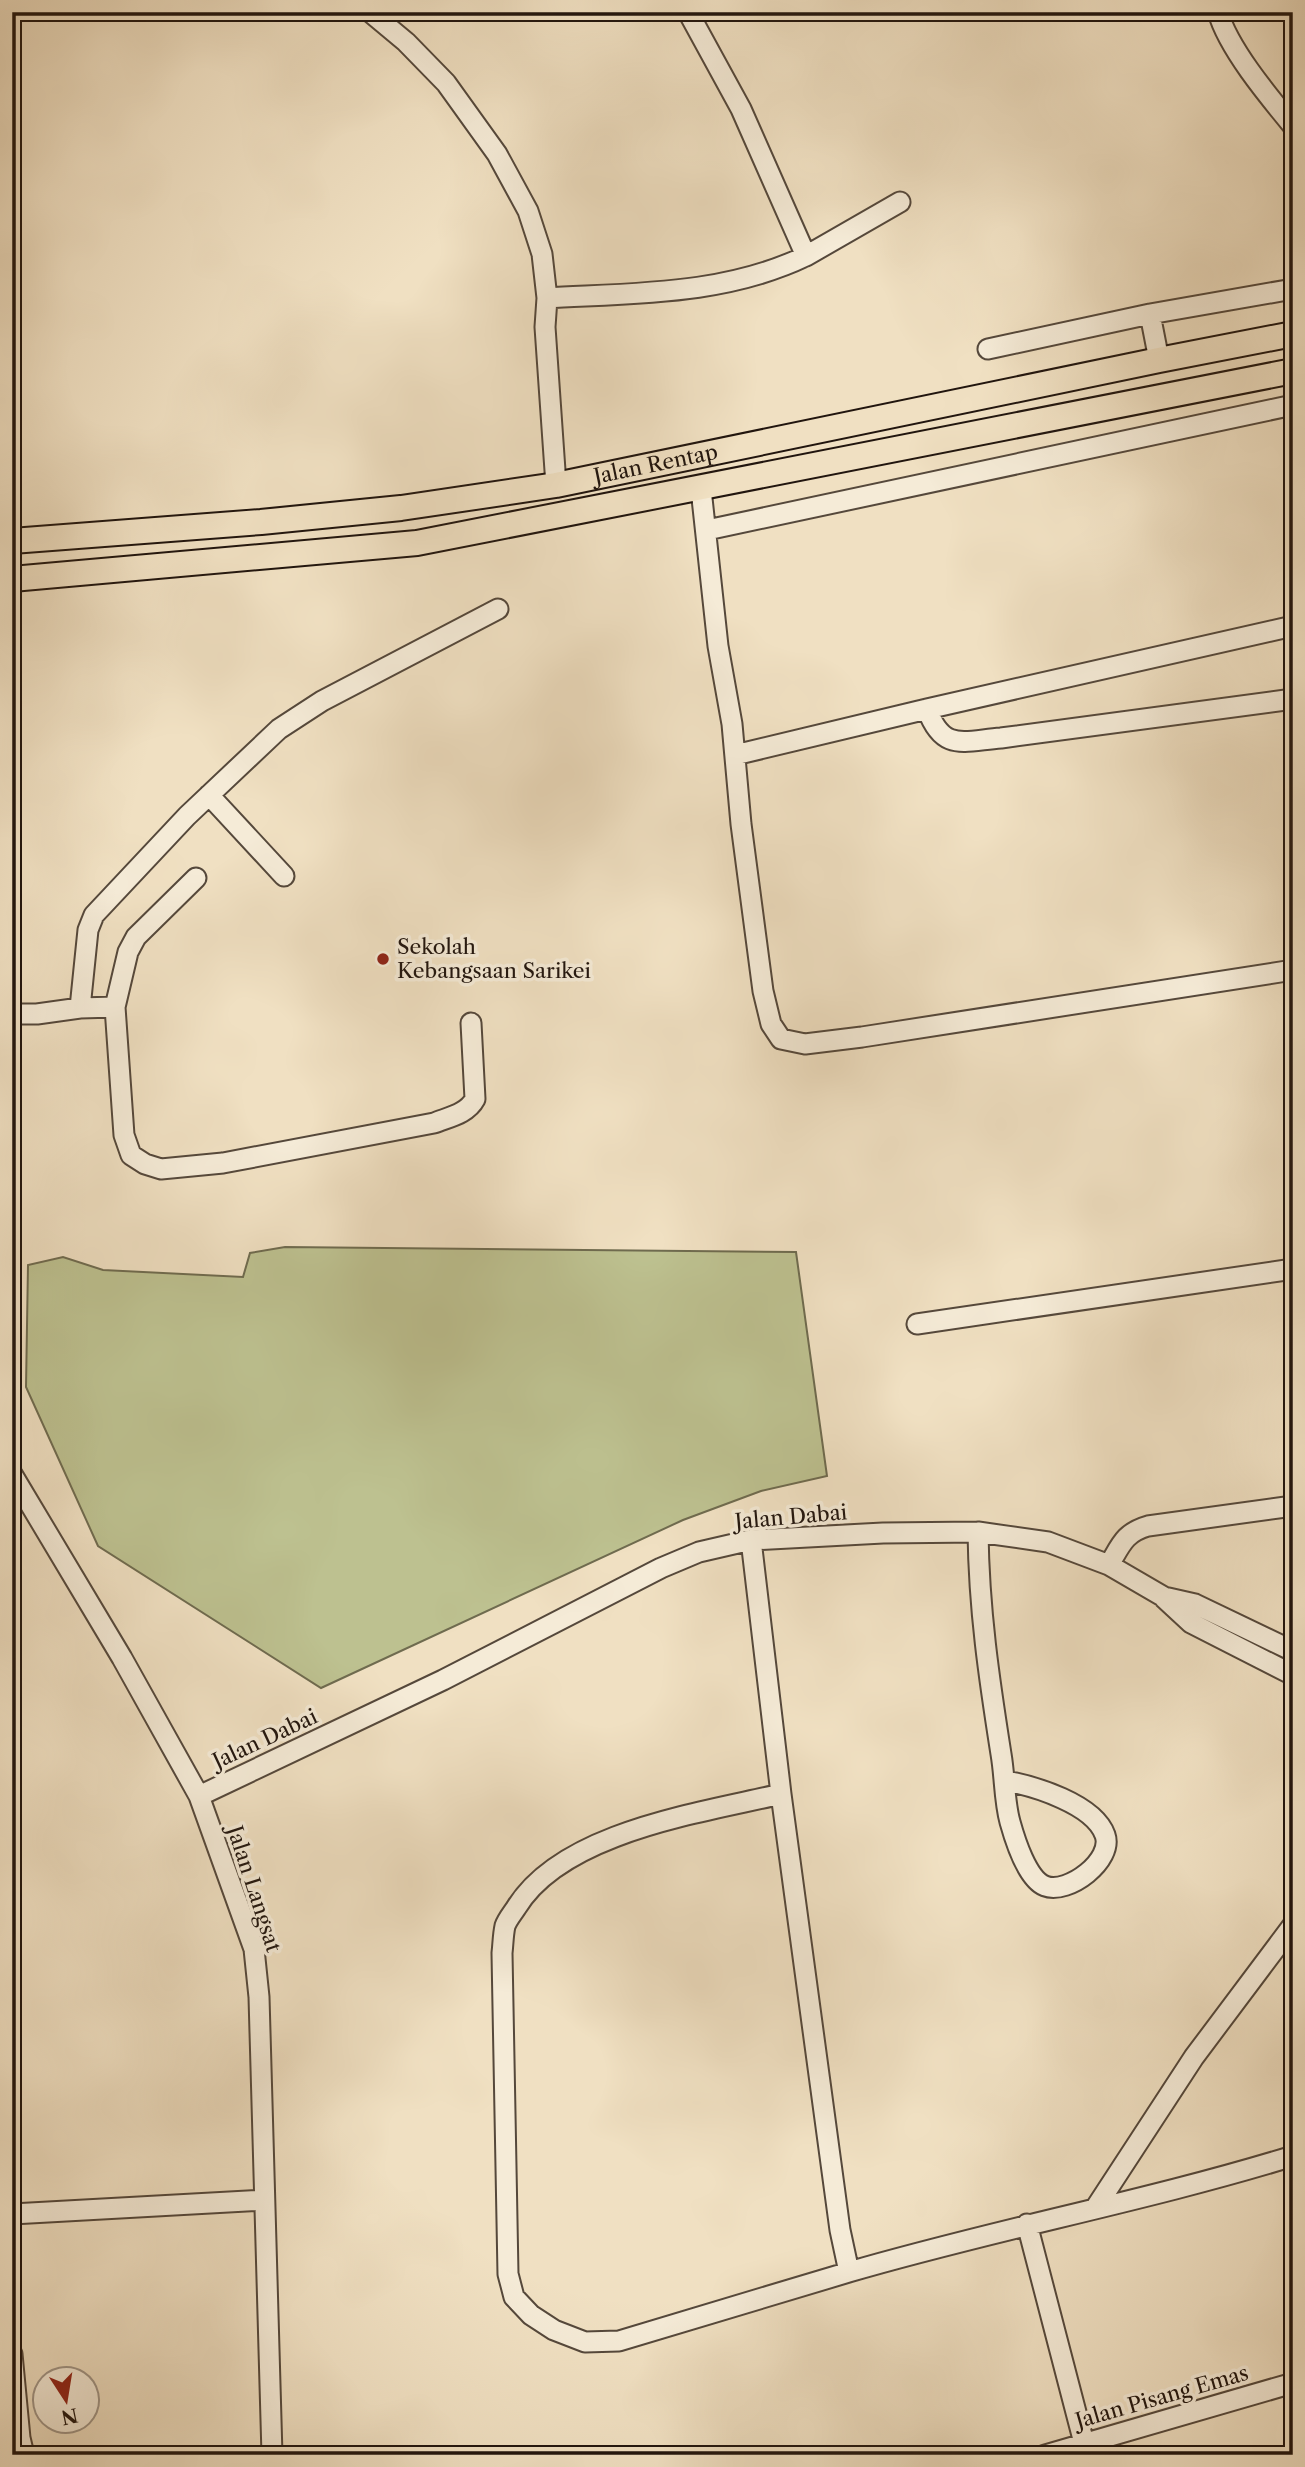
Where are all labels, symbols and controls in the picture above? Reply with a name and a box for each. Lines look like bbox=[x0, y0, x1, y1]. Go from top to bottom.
street label: Jalan Rentap bbox=[589, 439, 720, 489]
place label: Sekolah Kebangsaan Sarikei bbox=[397, 934, 591, 983]
marker: Sekolah Kebangsaan Sarikei bbox=[375, 951, 391, 967]
street label: Jalan Dabai bbox=[731, 1499, 848, 1534]
street label: Jalan Dabai bbox=[206, 1703, 321, 1775]
street label: Jalan Langsat bbox=[221, 1820, 287, 1956]
street label: Jalan Pisang Emas bbox=[1070, 2360, 1251, 2434]
north arrow bbox=[32, 2366, 102, 2436]
text: N bbox=[59, 2403, 80, 2429]

